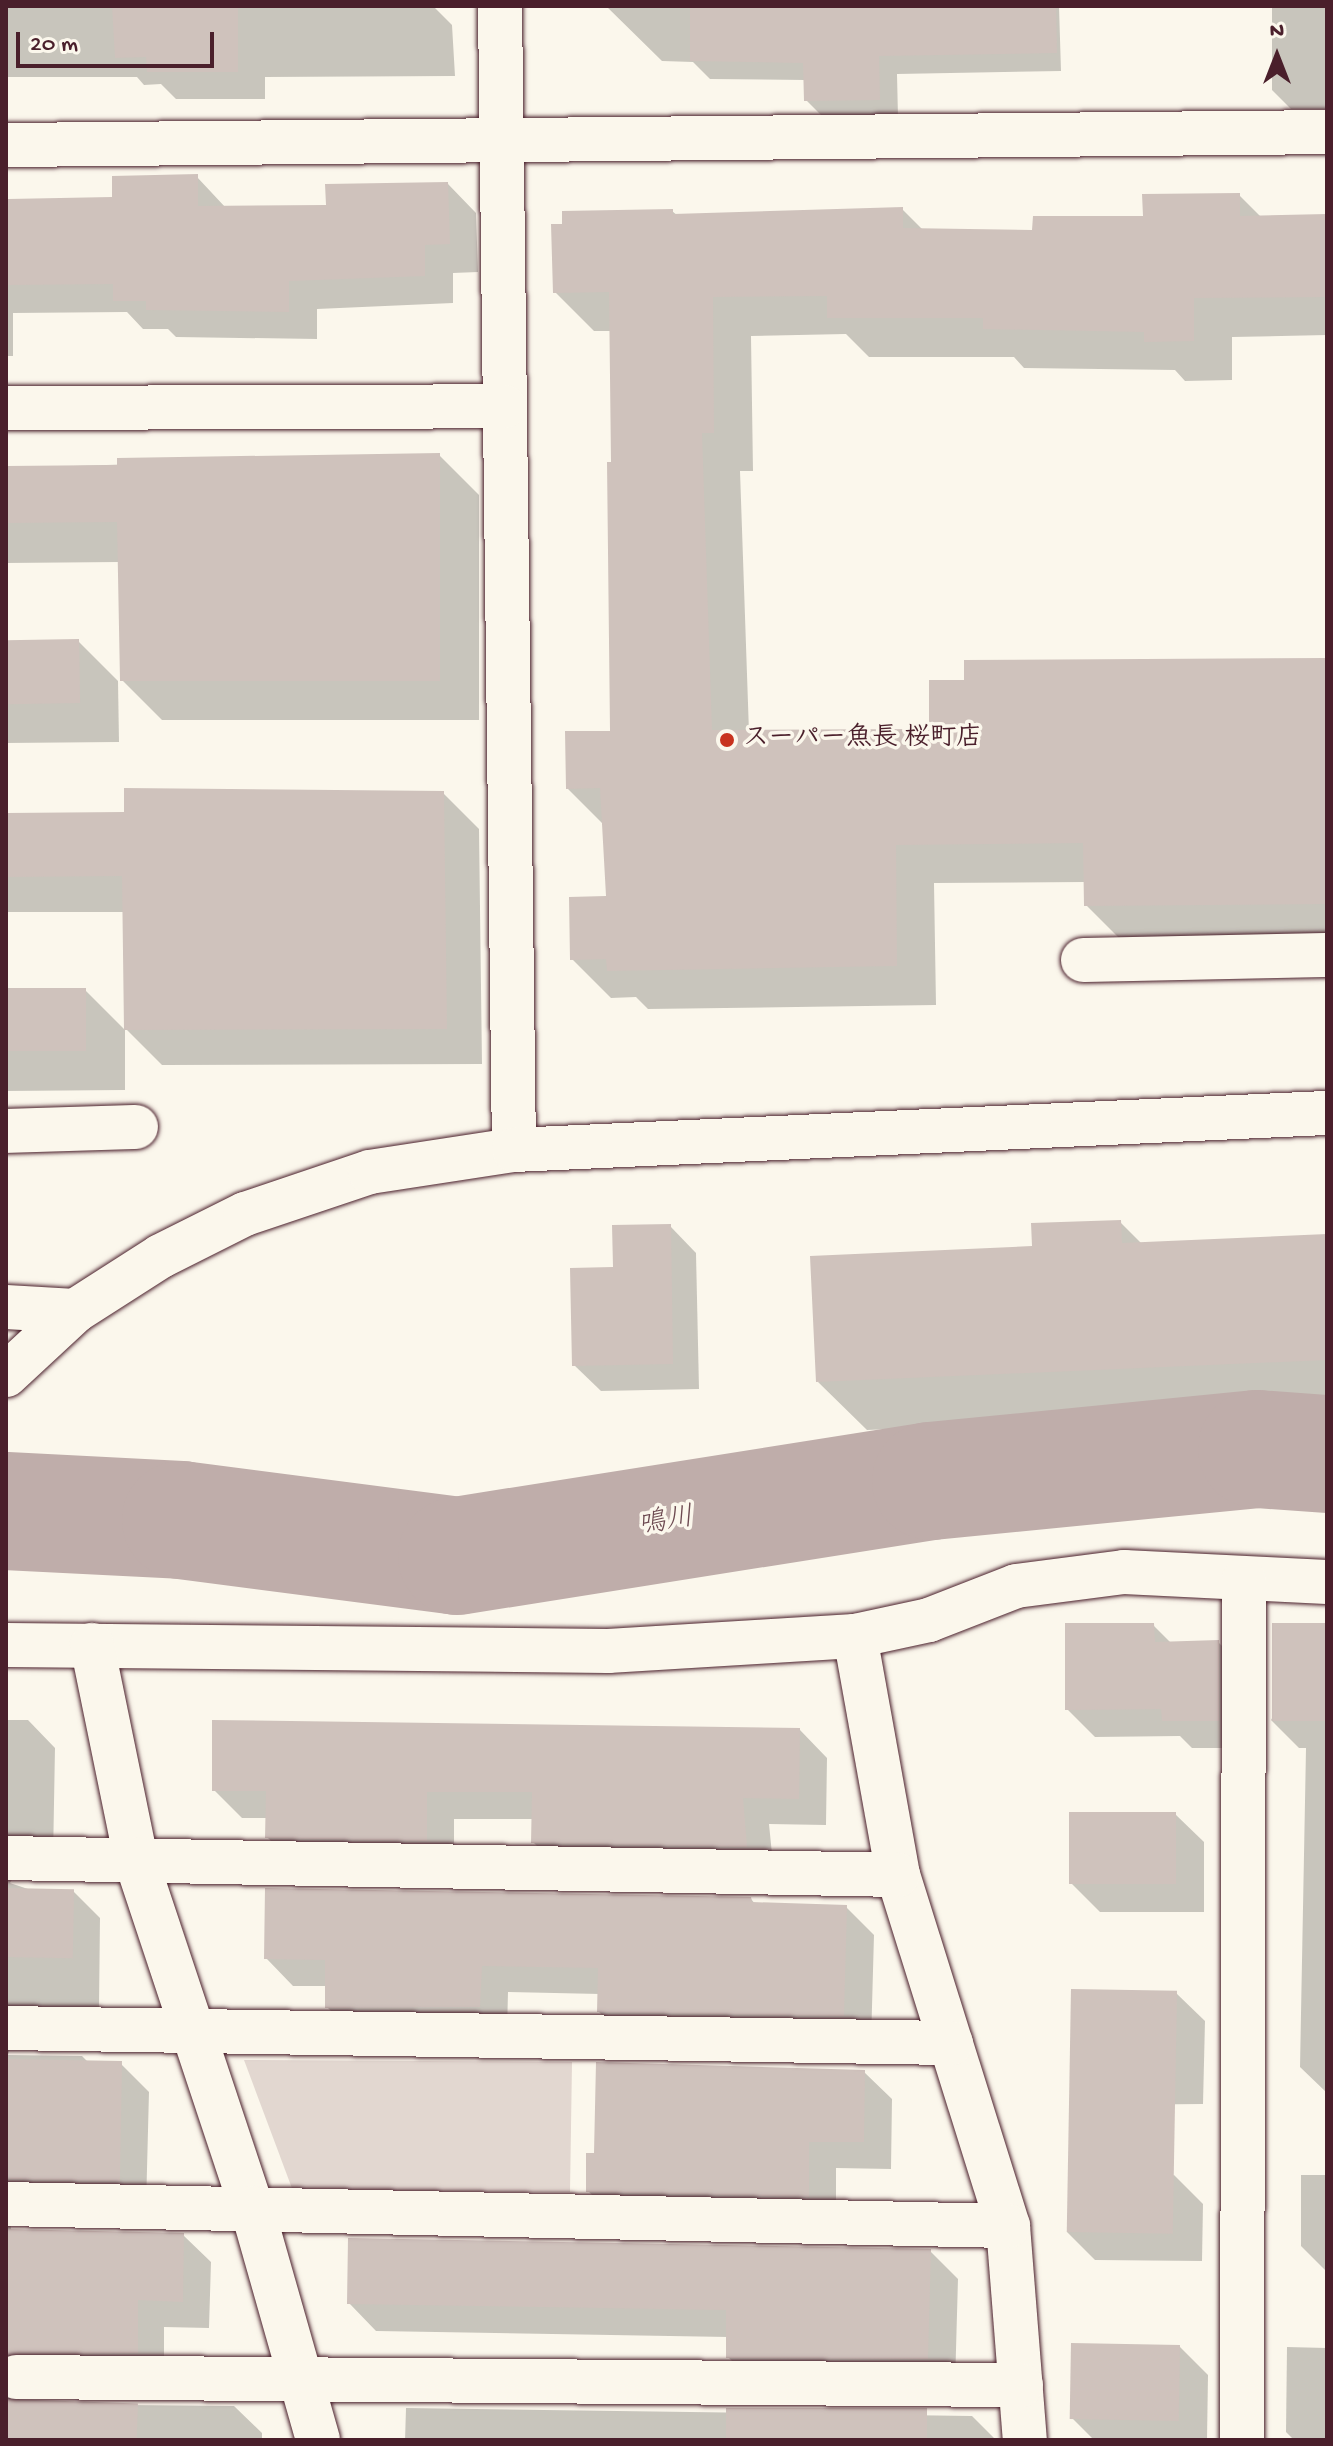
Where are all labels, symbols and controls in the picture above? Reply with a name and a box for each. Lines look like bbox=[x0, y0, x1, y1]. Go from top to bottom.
scale bar bbox=[20, 16, 218, 66]
north arrow bbox=[1237, 16, 1317, 96]
text: N bbox=[1270, 19, 1284, 45]
text: 20 m bbox=[30, 31, 78, 60]
place label: スーパー魚長 桜町店 bbox=[743, 724, 982, 756]
marker: スーパー魚長 桜町店 bbox=[718, 731, 736, 749]
water label: 鳴川 bbox=[636, 1502, 696, 1544]

